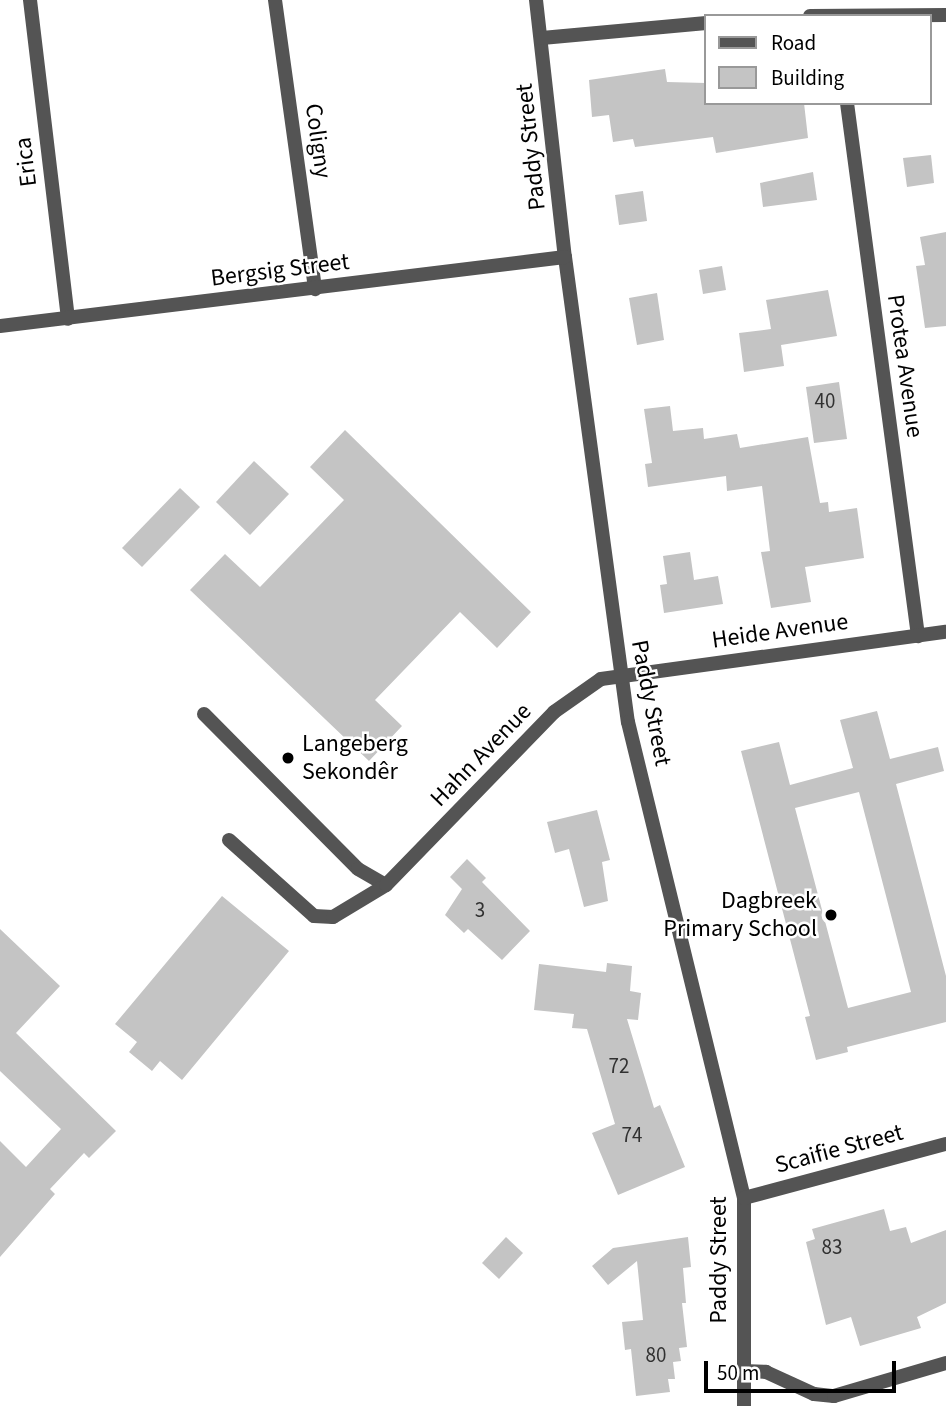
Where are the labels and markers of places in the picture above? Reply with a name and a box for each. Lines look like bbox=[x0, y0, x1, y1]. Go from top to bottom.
place label: Langeberg Sekondêr bbox=[302, 730, 408, 786]
marker: Langeberg Sekondêr bbox=[280, 750, 296, 766]
place label: Dagbreek Primary School bbox=[663, 887, 817, 943]
marker: Dagbreek Primary School bbox=[823, 907, 839, 923]

